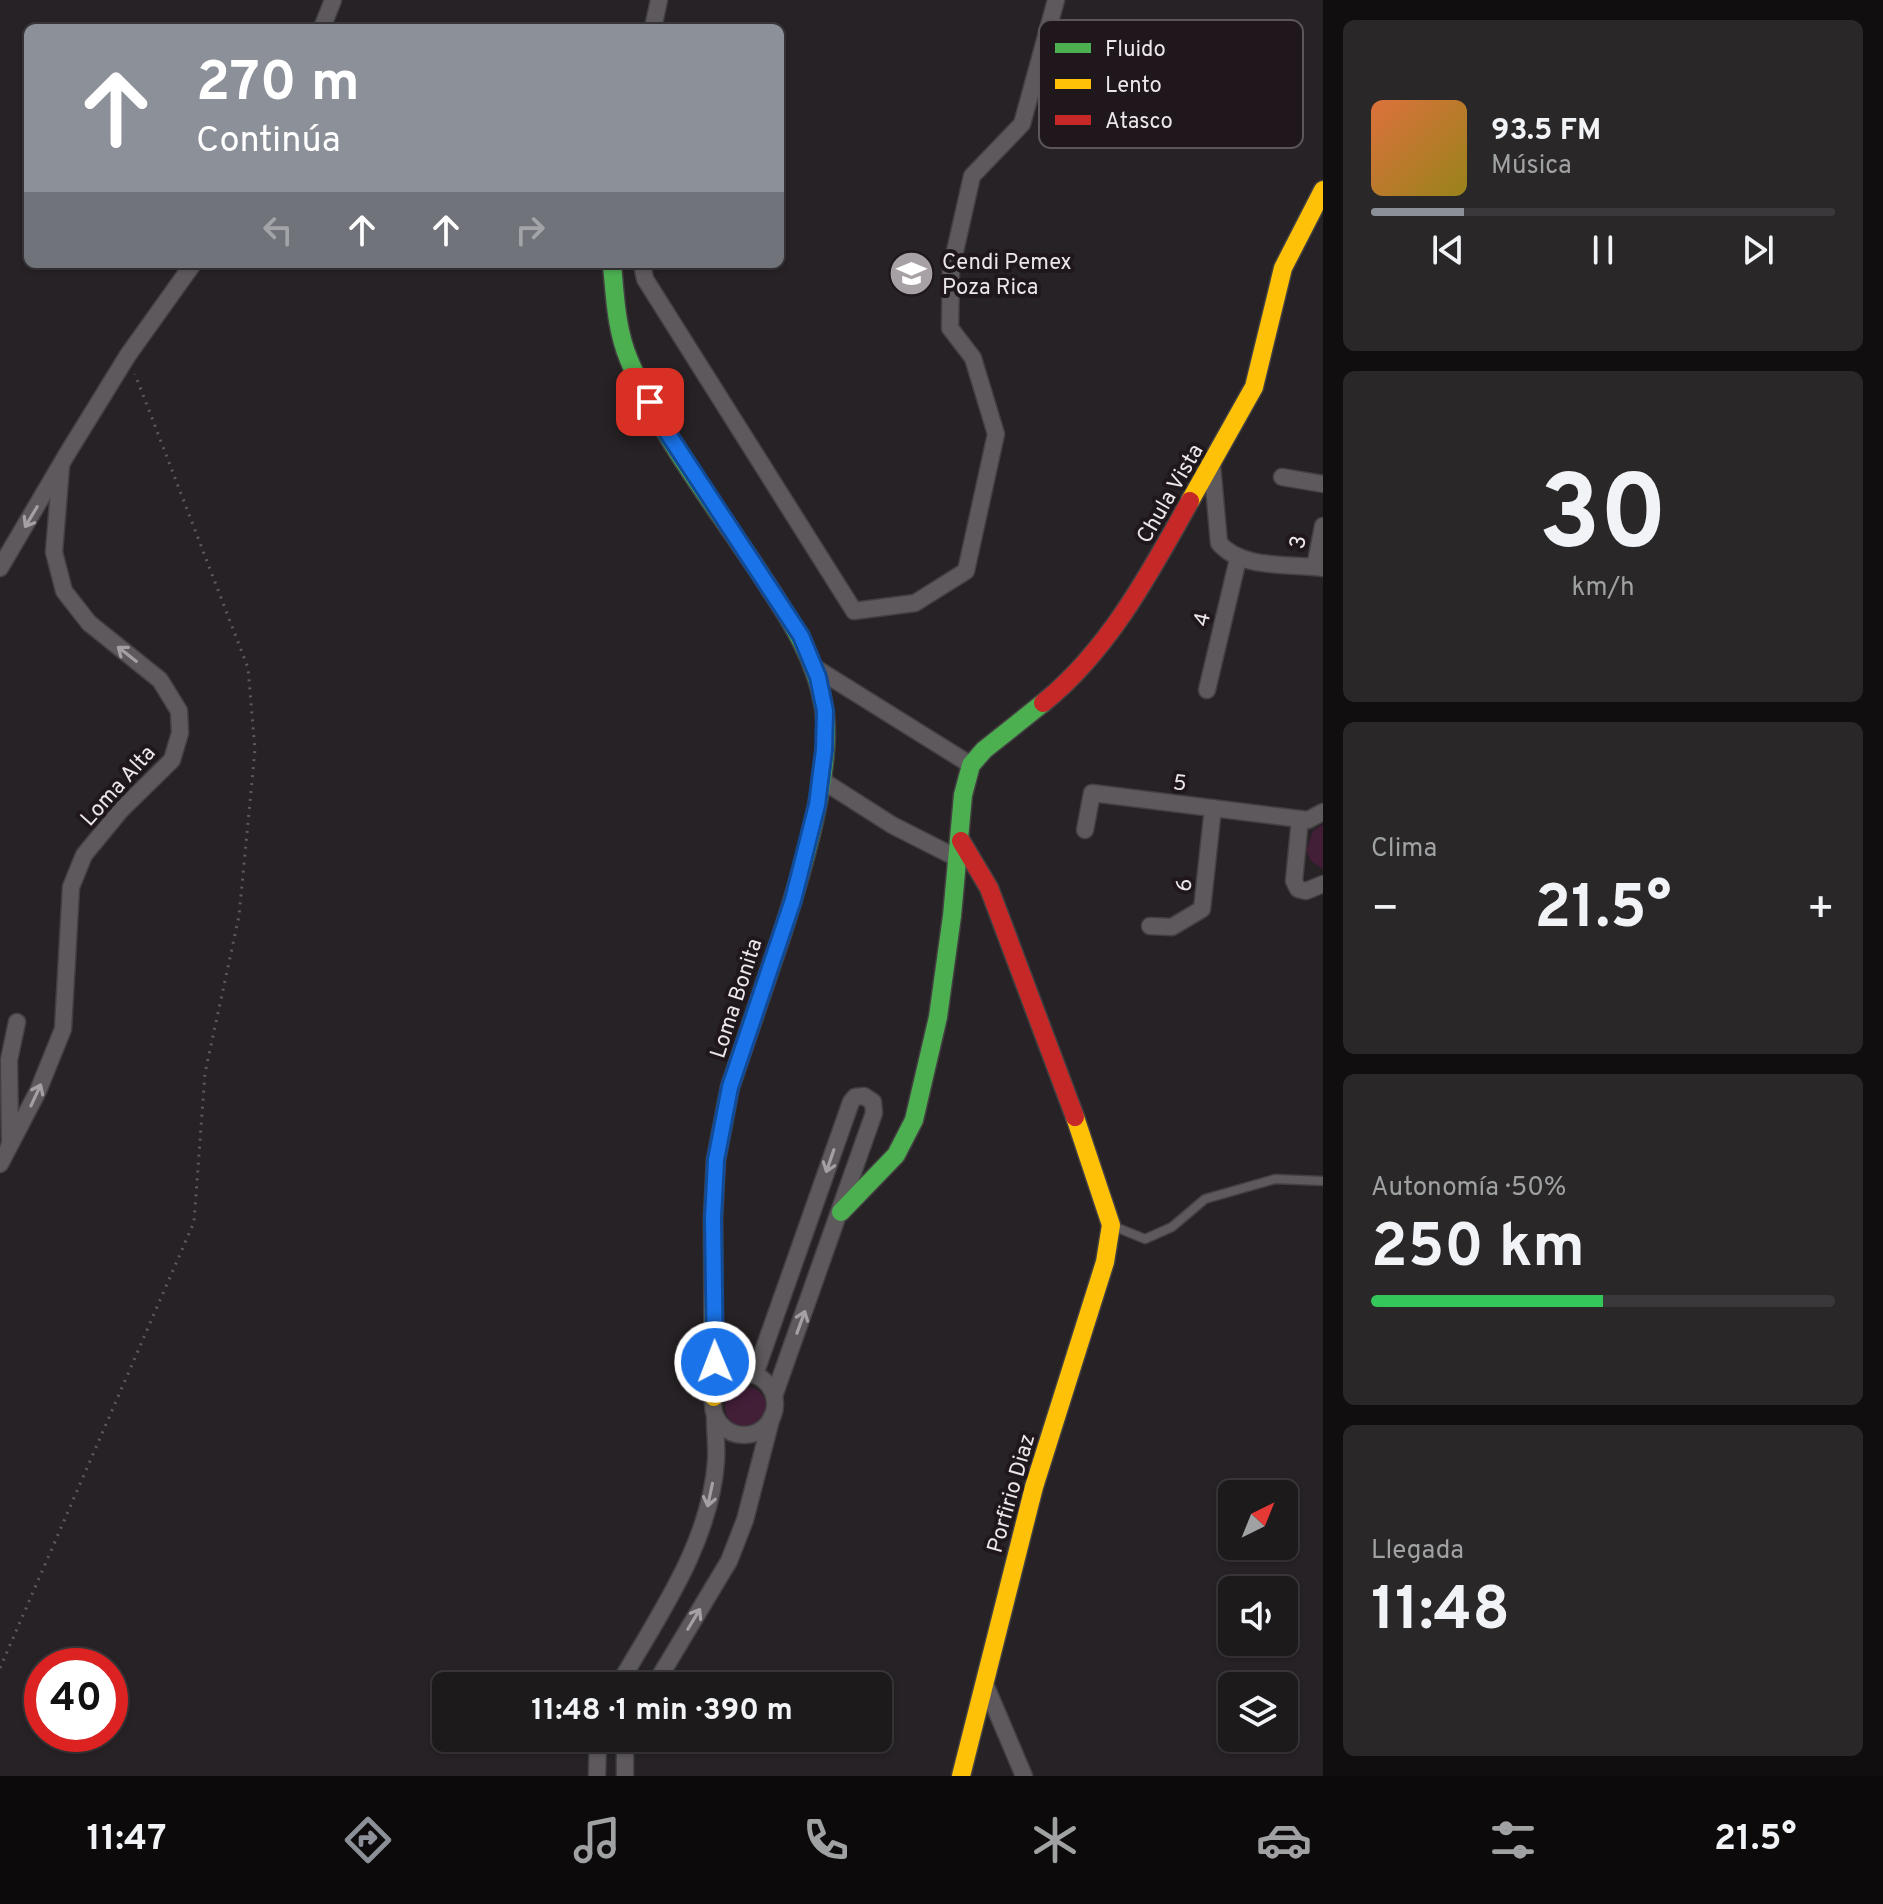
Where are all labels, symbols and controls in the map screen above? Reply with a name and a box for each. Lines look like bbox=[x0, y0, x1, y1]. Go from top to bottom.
legend bbox=[1039, 20, 1303, 148]
text: Fluido bbox=[1105, 37, 1166, 64]
text: 270 m bbox=[196, 50, 360, 120]
icon: ahead bbox=[64, 56, 168, 160]
text: Lento bbox=[1105, 73, 1162, 100]
text: Atasco bbox=[1105, 109, 1173, 136]
text: 93.5 FM bbox=[1491, 113, 1601, 150]
text: Continúa bbox=[196, 119, 341, 165]
text: Música bbox=[1491, 150, 1572, 183]
icon: left bbox=[256, 208, 300, 252]
icon: ahead bbox=[340, 208, 384, 252]
icon: ahead bbox=[424, 208, 468, 252]
icon: right bbox=[508, 208, 552, 252]
icon: previous bbox=[1426, 228, 1470, 272]
icon: pause bbox=[1581, 228, 1625, 272]
icon: next bbox=[1736, 228, 1780, 272]
school or university icon: Cendi Pemex Poza Rica bbox=[887, 250, 935, 298]
place label: Cendi Pemex Poza Rica bbox=[942, 250, 1072, 302]
pin bbox=[616, 368, 684, 436]
icon: arrive bbox=[628, 380, 672, 424]
street label: Chula Vista bbox=[1132, 440, 1210, 549]
text: 30 bbox=[1538, 454, 1668, 586]
one-way arrow bbox=[22, 505, 38, 528]
street label: 3 bbox=[1285, 533, 1314, 552]
text: km/h bbox=[1571, 572, 1635, 605]
street label: 4 bbox=[1189, 610, 1218, 629]
one-way arrow bbox=[117, 645, 138, 662]
street label: Loma Alta bbox=[76, 741, 162, 833]
street label: 5 bbox=[1171, 770, 1188, 799]
text: Clima bbox=[1371, 833, 1437, 866]
text: 21.5° bbox=[1534, 873, 1672, 949]
street label: 6 bbox=[1171, 877, 1200, 893]
text: − bbox=[1371, 883, 1399, 939]
text: + bbox=[1807, 883, 1835, 939]
street label: Loma Bonita bbox=[705, 935, 769, 1062]
one-way arrow bbox=[29, 1083, 44, 1108]
one-way arrow bbox=[822, 1148, 836, 1173]
text: Autonomía · 50% bbox=[1371, 1172, 1566, 1205]
text: 250 km bbox=[1371, 1212, 1585, 1288]
one-way arrow bbox=[795, 1310, 809, 1335]
position arrow bbox=[673, 1320, 757, 1404]
street label: Porfirio Diaz bbox=[983, 1431, 1042, 1556]
north arrow bbox=[1218, 1480, 1298, 1560]
map controls bbox=[1218, 1480, 1298, 1752]
one-way arrow bbox=[702, 1482, 717, 1507]
text: Llegada bbox=[1371, 1535, 1464, 1568]
text: 11:48 bbox=[1371, 1575, 1510, 1651]
button: sound bbox=[1218, 1576, 1298, 1656]
one-way arrow bbox=[686, 1608, 702, 1631]
speed limit sign: 40 bbox=[24, 1648, 128, 1752]
button: layers bbox=[1218, 1672, 1298, 1752]
text: 11:48 · 1 min · 390 m bbox=[531, 1693, 793, 1730]
icon: directions bbox=[340, 1812, 396, 1868]
icon: music bbox=[569, 1812, 625, 1868]
icon: phone bbox=[798, 1812, 854, 1868]
icon: climate bbox=[1027, 1812, 1083, 1868]
icon: car bbox=[1256, 1812, 1312, 1868]
icon: filters bbox=[1485, 1812, 1541, 1868]
text: 11:47 bbox=[87, 1817, 167, 1863]
text: 21.5° bbox=[1714, 1817, 1796, 1863]

